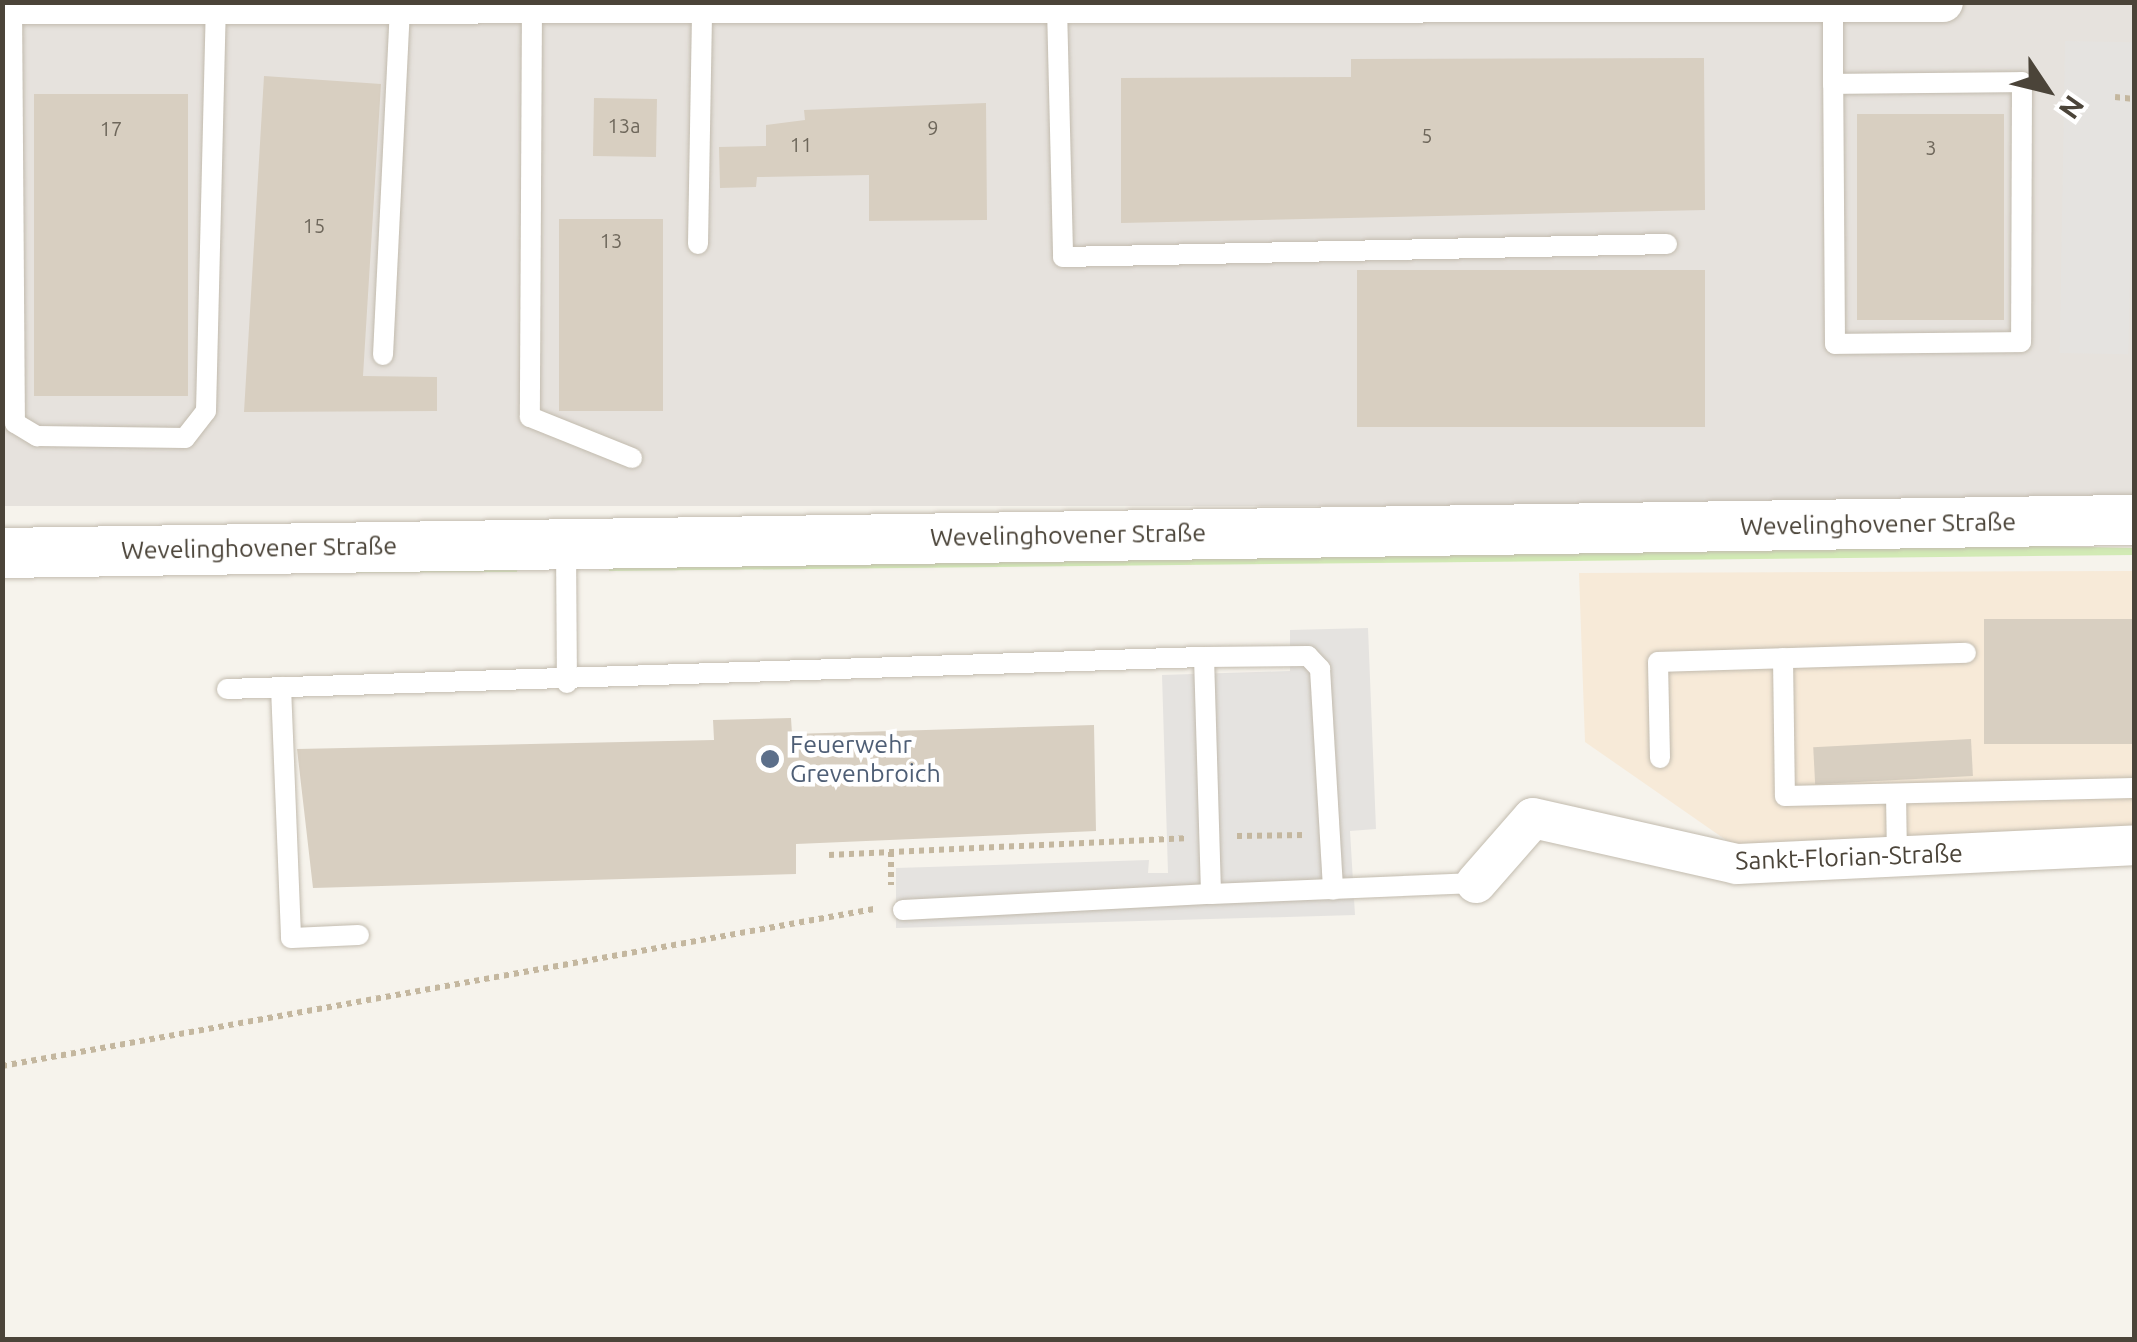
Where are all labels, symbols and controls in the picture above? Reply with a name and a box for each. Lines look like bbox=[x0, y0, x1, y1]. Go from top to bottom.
north arrow bbox=[1997, 40, 2097, 140]
text: N bbox=[2053, 90, 2091, 125]
house number: 13a bbox=[608, 113, 640, 137]
house number: 9 bbox=[927, 115, 939, 139]
house number: 17 bbox=[100, 116, 122, 140]
house number: 5 bbox=[1421, 123, 1433, 147]
house number: 11 bbox=[790, 132, 812, 156]
house number: 3 bbox=[1925, 135, 1937, 159]
house number: 15 bbox=[303, 213, 325, 237]
house number: 13 bbox=[600, 228, 622, 252]
street label: Wevelinghovener Straße bbox=[1740, 507, 2016, 541]
street label: Wevelinghovener Straße bbox=[930, 518, 1206, 552]
street label: Wevelinghovener Straße bbox=[121, 531, 397, 565]
place label: Feuerwehr Grevenbroich bbox=[790, 730, 941, 789]
marker: Feuerwehr Grevenbroich bbox=[759, 748, 781, 770]
street label: Sankt-Florian-Straße bbox=[1735, 838, 1963, 876]

